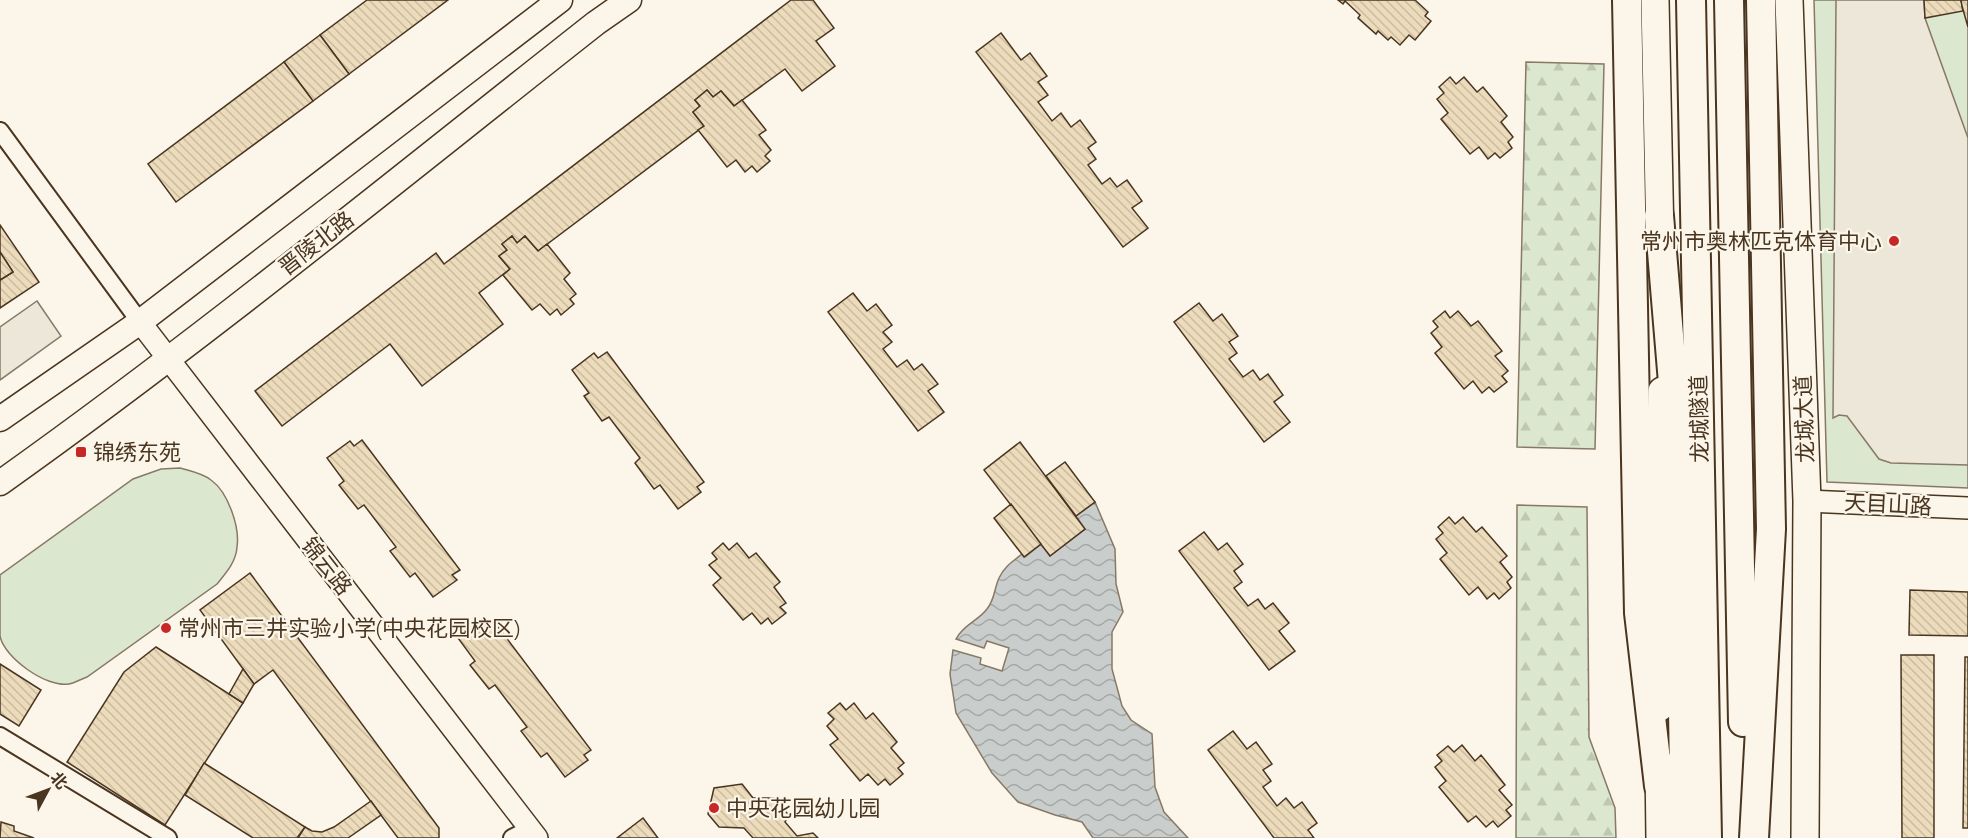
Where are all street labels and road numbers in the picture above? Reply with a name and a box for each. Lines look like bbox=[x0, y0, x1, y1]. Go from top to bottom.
street label: 晋陵北路 bbox=[273, 206, 359, 281]
street label: 龙城隧道 bbox=[1685, 375, 1714, 463]
street label: 龙城大道 bbox=[1789, 375, 1820, 463]
street label: 天目山路 bbox=[1843, 489, 1933, 520]
street label: 锦云路 bbox=[296, 532, 358, 601]

